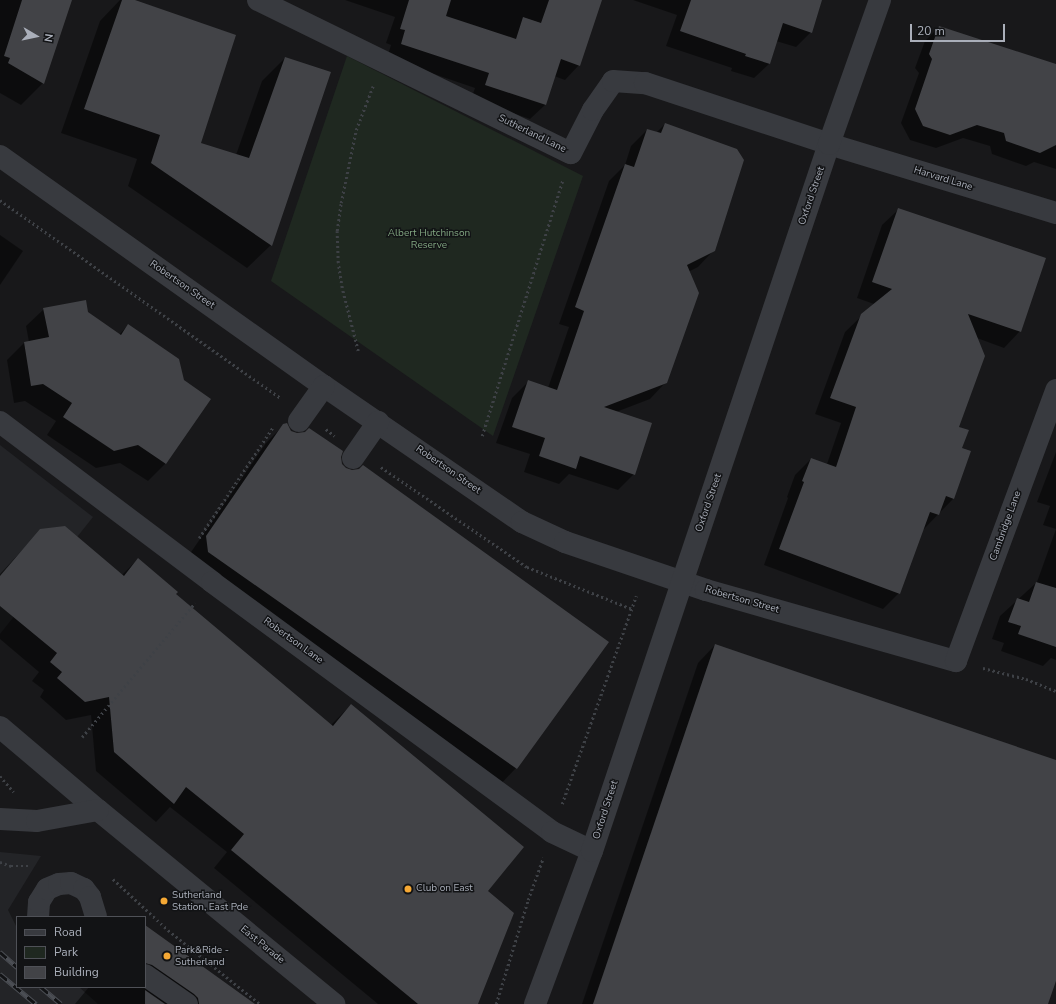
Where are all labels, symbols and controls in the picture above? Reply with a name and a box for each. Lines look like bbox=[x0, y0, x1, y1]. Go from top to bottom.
north arrow bbox=[16, 16, 56, 56]
scale bar bbox=[912, 16, 1007, 42]
text: 20 m bbox=[917, 23, 945, 39]
text: N bbox=[40, 33, 56, 43]
street label: Sutherland Lane bbox=[496, 112, 568, 156]
street label: Harvard Lane bbox=[912, 164, 974, 194]
street label: Oxford Street bbox=[796, 165, 828, 227]
park label: Albert Hutchinson Reserve bbox=[388, 227, 470, 250]
street label: Robertson Street bbox=[147, 258, 217, 312]
street label: Robertson Street bbox=[413, 443, 483, 497]
street label: Oxford Street bbox=[693, 472, 725, 534]
street label: Cambridge Lane bbox=[988, 489, 1024, 563]
street label: Robertson Street bbox=[704, 584, 780, 616]
street label: Robertson Lane bbox=[261, 615, 325, 667]
street label: Oxford Street bbox=[591, 779, 621, 841]
place label: Club on East bbox=[416, 883, 473, 895]
marker: Club on East bbox=[403, 884, 413, 894]
place label: Sutherland Station, East Pde bbox=[172, 889, 248, 912]
marker: Sutherland Station, East Pde bbox=[159, 896, 169, 906]
legend bbox=[16, 916, 146, 988]
text: Road bbox=[54, 924, 82, 940]
street label: East Parade bbox=[238, 924, 286, 966]
text: Park bbox=[54, 944, 78, 960]
place label: Park&Ride - Sutherland bbox=[175, 944, 229, 968]
marker: Park&Ride - Sutherland bbox=[162, 951, 172, 961]
text: Building bbox=[54, 964, 99, 980]

